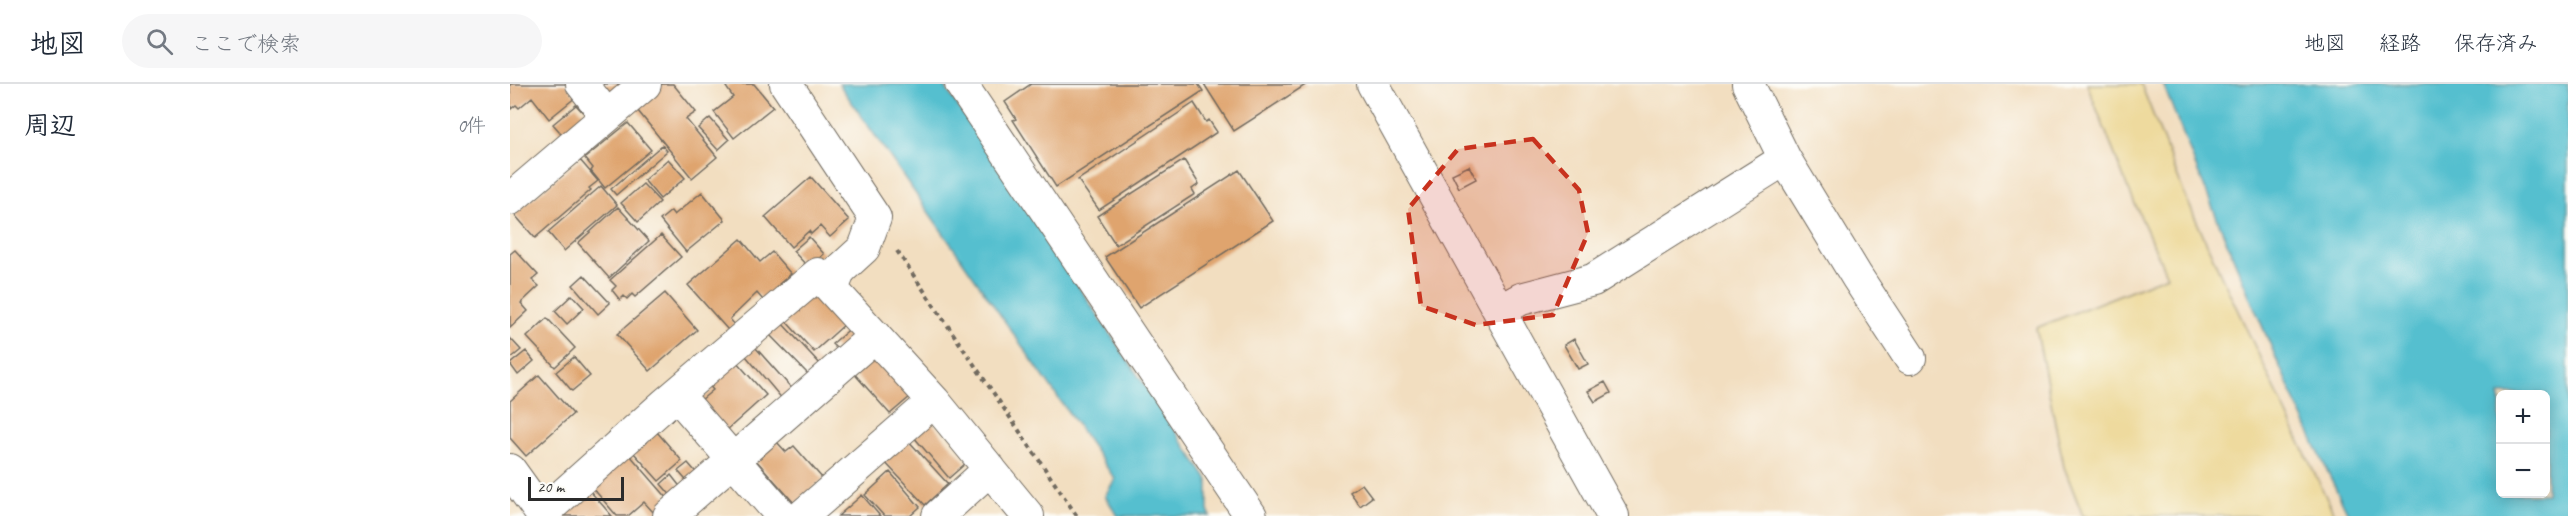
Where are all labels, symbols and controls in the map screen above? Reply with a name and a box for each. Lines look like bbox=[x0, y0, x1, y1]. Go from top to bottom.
search box bbox=[122, 14, 542, 68]
icon: search bbox=[143, 25, 176, 58]
text: 地図 bbox=[30, 26, 86, 61]
text: ここで検索 bbox=[191, 30, 301, 58]
text: 地図 bbox=[2304, 30, 2346, 56]
text: 経路 bbox=[2379, 30, 2421, 56]
text: 保存済み bbox=[2454, 30, 2538, 56]
text: 周辺 bbox=[24, 109, 76, 142]
text: 0件 bbox=[457, 113, 486, 138]
map controls bbox=[2496, 390, 2550, 498]
button: + bbox=[2496, 390, 2550, 444]
button: − bbox=[2496, 444, 2550, 498]
scale bar bbox=[528, 474, 624, 502]
text: 20 m bbox=[537, 477, 564, 497]

